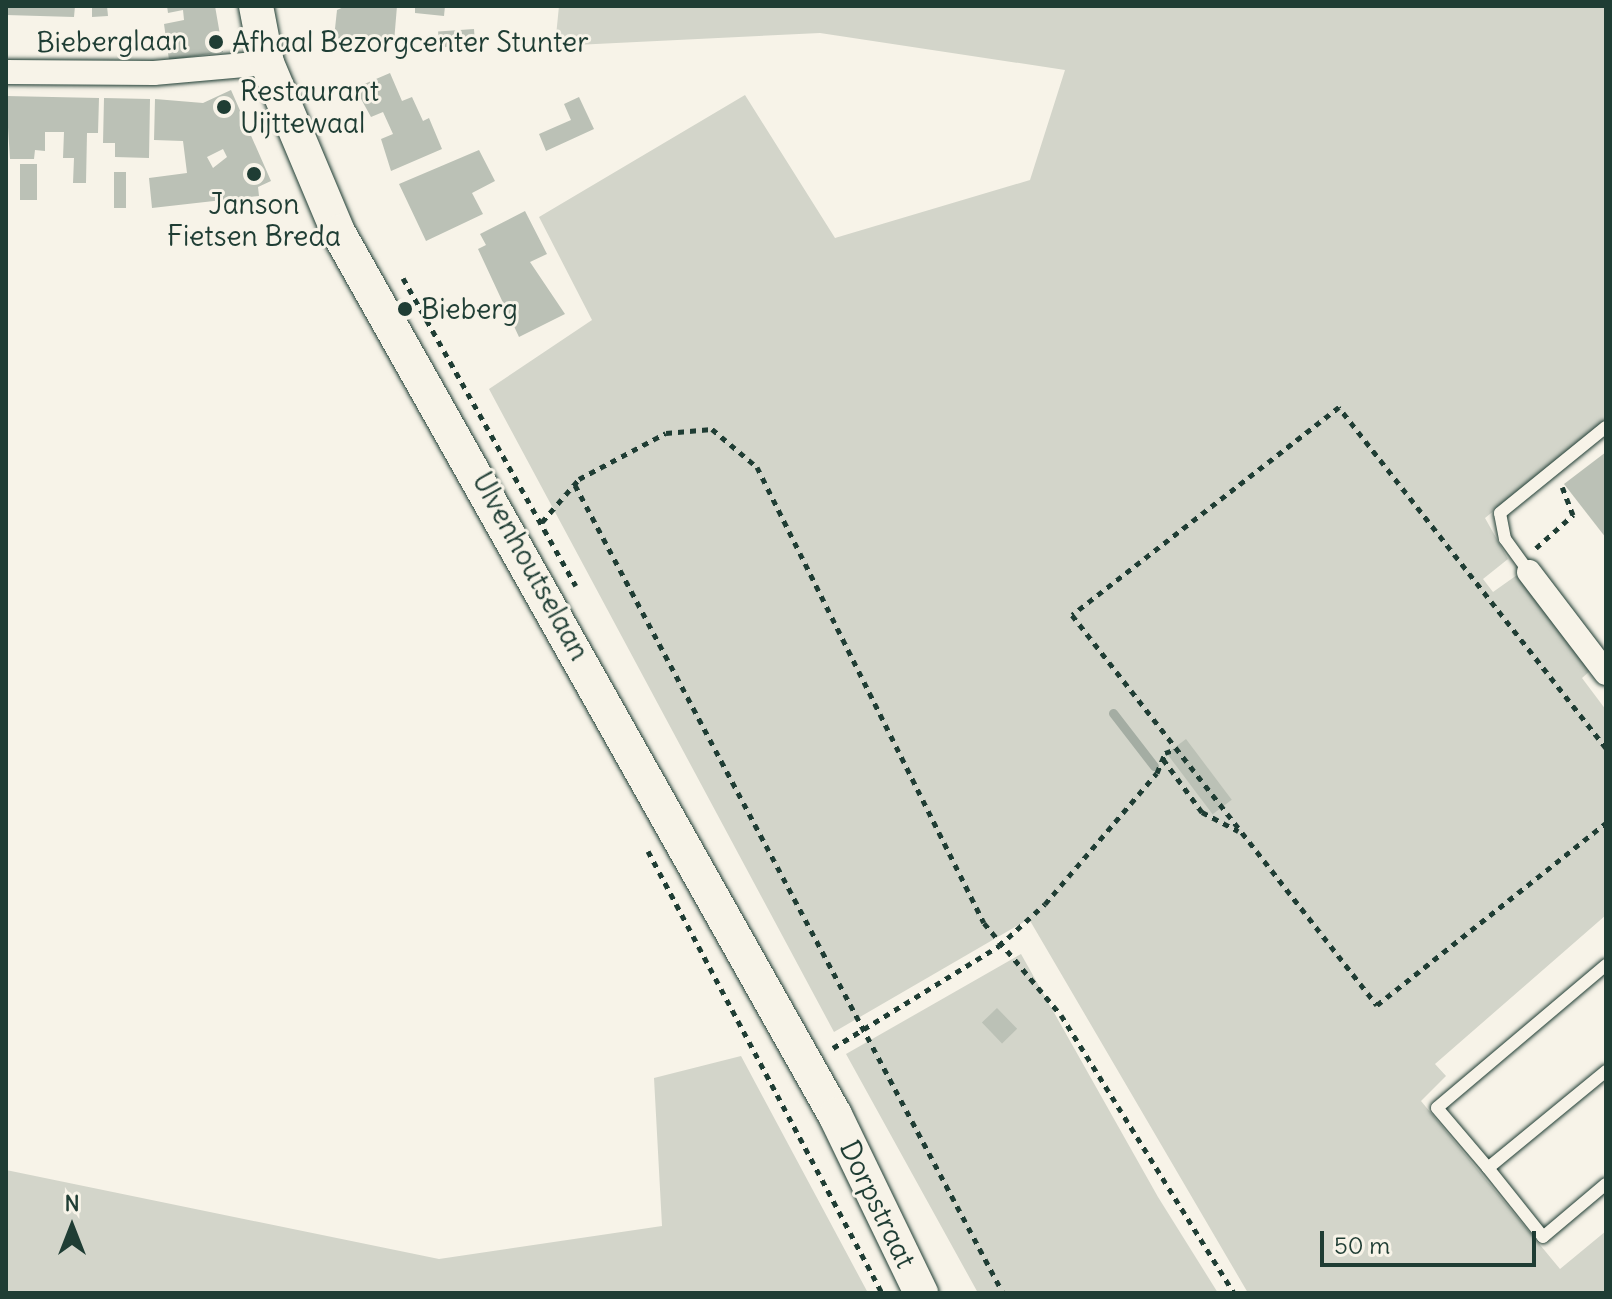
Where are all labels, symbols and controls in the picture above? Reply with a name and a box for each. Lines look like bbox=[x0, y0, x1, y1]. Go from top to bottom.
street label: Bieberglaan bbox=[36, 23, 188, 59]
place label: Afhaal Bezorgcenter Stunter bbox=[232, 25, 589, 59]
marker: Afhaal Bezorgcenter Stunter bbox=[207, 33, 225, 51]
place label: Restaurant Uijttewaal bbox=[240, 74, 379, 140]
marker: Restaurant Uijttewaal bbox=[215, 98, 233, 116]
marker: Janson Fietsen Breda bbox=[245, 165, 263, 183]
place label: Janson Fietsen Breda bbox=[167, 187, 341, 253]
place label: Bieberg bbox=[421, 292, 518, 326]
marker: Bieberg bbox=[396, 300, 414, 318]
street label: Ulvenhoutselaan bbox=[465, 466, 597, 666]
street label: Dorpstraat bbox=[833, 1135, 923, 1273]
north arrow bbox=[32, 1187, 112, 1267]
text: N bbox=[64, 1189, 80, 1217]
scale bar bbox=[1324, 1215, 1540, 1265]
text: 50 m bbox=[1334, 1230, 1390, 1260]

